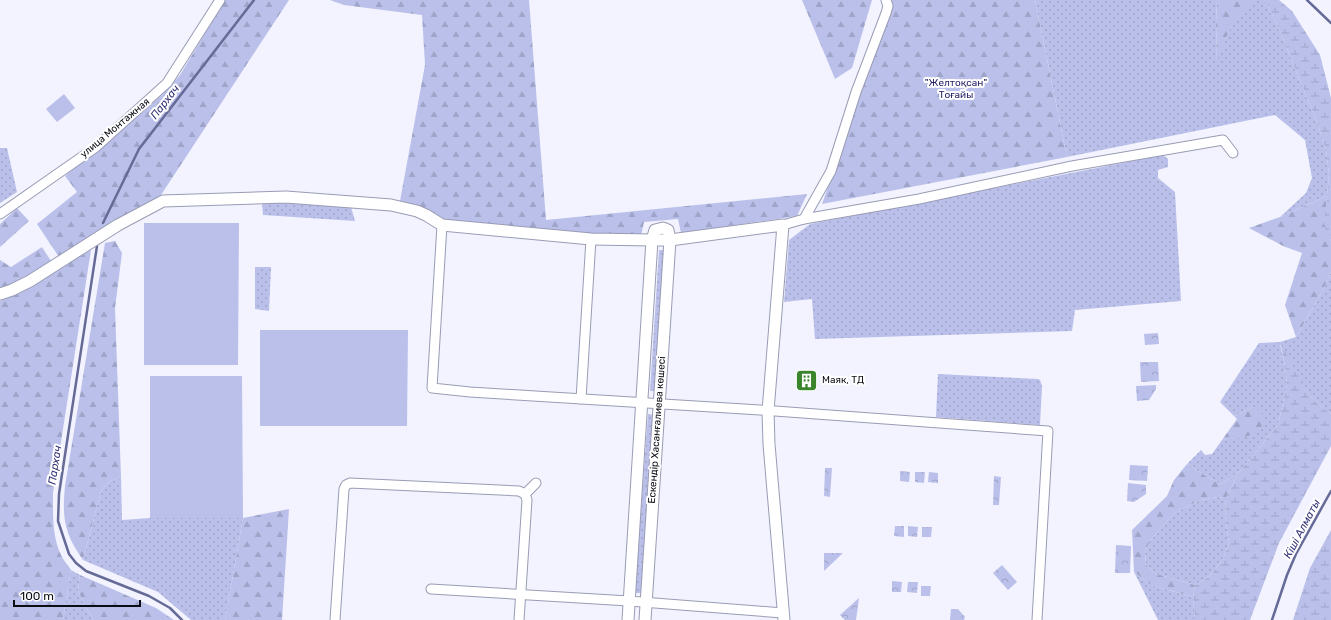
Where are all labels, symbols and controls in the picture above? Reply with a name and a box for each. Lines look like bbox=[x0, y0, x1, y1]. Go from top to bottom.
park label: "Желтоқсан" Тоғайы bbox=[925, 77, 987, 101]
water label: Пархач bbox=[148, 82, 182, 122]
street label: улица Монтажная bbox=[78, 96, 152, 160]
street label: Ескендір Хасанғалиева көшесі bbox=[646, 356, 668, 504]
building icon: Маяк, ТД bbox=[793, 367, 819, 393]
place label: Маяк, ТД bbox=[822, 374, 864, 386]
water label: Пархач bbox=[46, 445, 64, 485]
water label: Кіші Алматы bbox=[1281, 497, 1323, 561]
scale bar bbox=[14, 582, 140, 608]
text: 100 m bbox=[20, 589, 54, 603]

